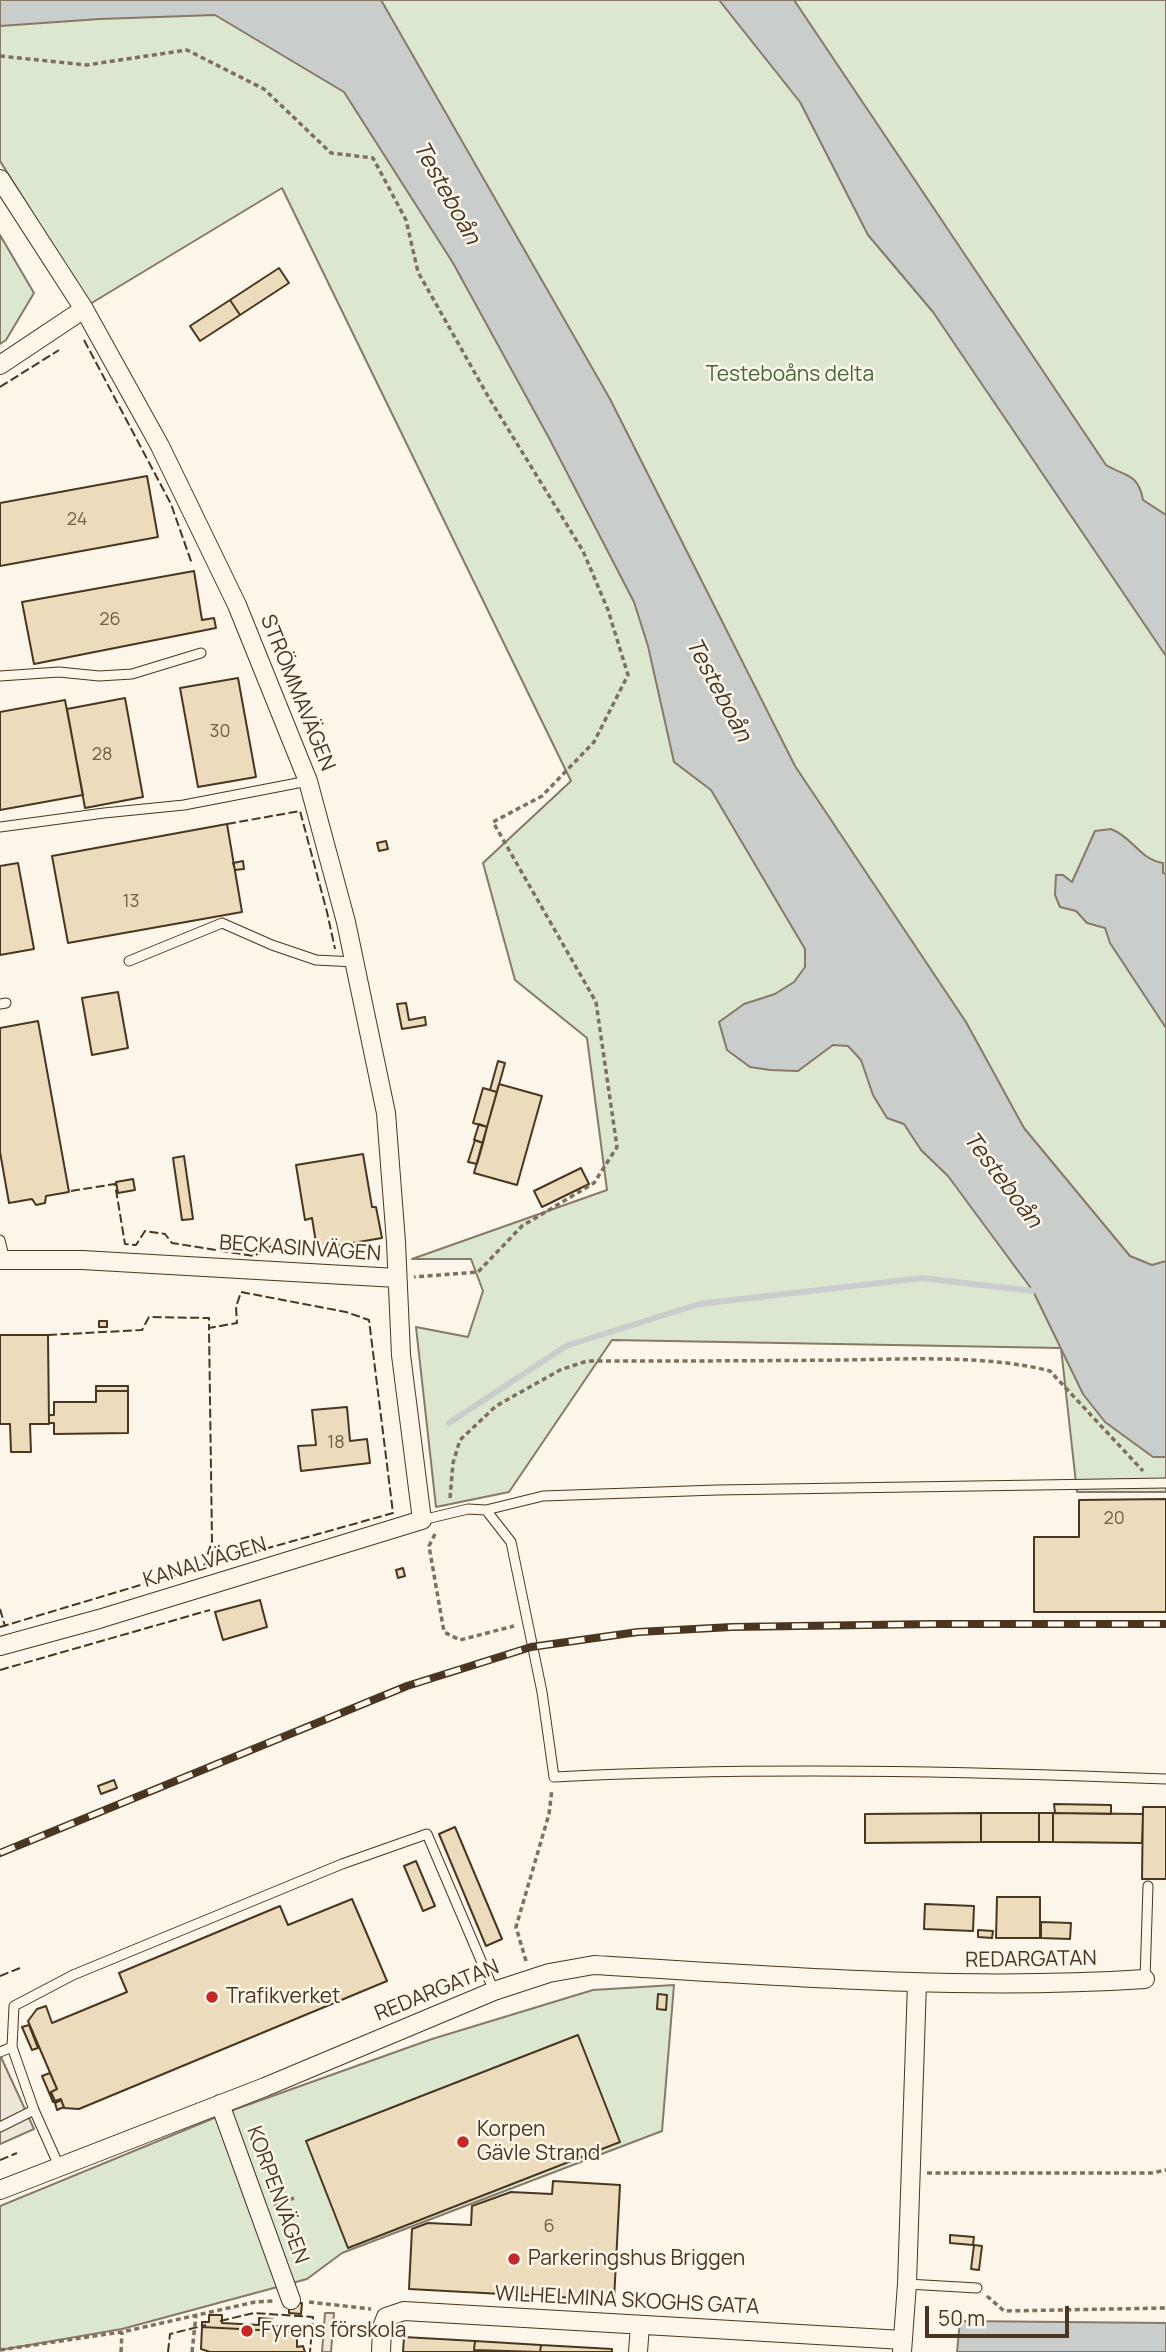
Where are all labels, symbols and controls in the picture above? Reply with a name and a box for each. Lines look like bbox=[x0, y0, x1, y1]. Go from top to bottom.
water label: Testeboån bbox=[406, 137, 486, 249]
park label: Testeboåns delta bbox=[706, 362, 874, 388]
house number: 24 bbox=[67, 509, 87, 531]
house number: 26 bbox=[99, 609, 121, 631]
street label: STRÖMMAVÄGEN bbox=[254, 611, 340, 775]
water label: Testeboån bbox=[679, 634, 757, 746]
house number: 30 bbox=[210, 721, 230, 743]
house number: 28 bbox=[92, 744, 112, 766]
house number: 13 bbox=[123, 891, 139, 913]
water label: Testeboån bbox=[957, 1126, 1047, 1234]
street label: BECKASINVÄGEN bbox=[218, 1231, 382, 1267]
house number: 18 bbox=[327, 1432, 345, 1454]
house number: 20 bbox=[1103, 1508, 1125, 1530]
street label: KANALVÄGEN bbox=[140, 1532, 270, 1594]
street label: REDARGATAN bbox=[965, 1946, 1097, 1974]
street label: REDARGATAN bbox=[371, 1955, 503, 2027]
place label: Trafikverket bbox=[226, 1984, 340, 2010]
marker: Trafikverket bbox=[204, 1989, 220, 2005]
place label: Korpen Gävle Strand bbox=[477, 2117, 600, 2167]
street label: KORPENVÄGEN bbox=[240, 2123, 314, 2267]
marker: Korpen Gävle Strand bbox=[455, 2134, 471, 2150]
house number: 6 bbox=[543, 2216, 555, 2238]
place label: Parkeringshus Briggen bbox=[528, 2246, 745, 2272]
marker: Parkeringshus Briggen bbox=[506, 2251, 522, 2267]
street label: WILHELMINA SKOGHS GATA bbox=[494, 2281, 760, 2321]
scale bar bbox=[928, 2292, 1072, 2336]
text: 50 m bbox=[938, 2304, 985, 2332]
place label: Fyrens förskola bbox=[261, 2318, 406, 2344]
marker: Fyrens förskola bbox=[239, 2323, 255, 2339]

